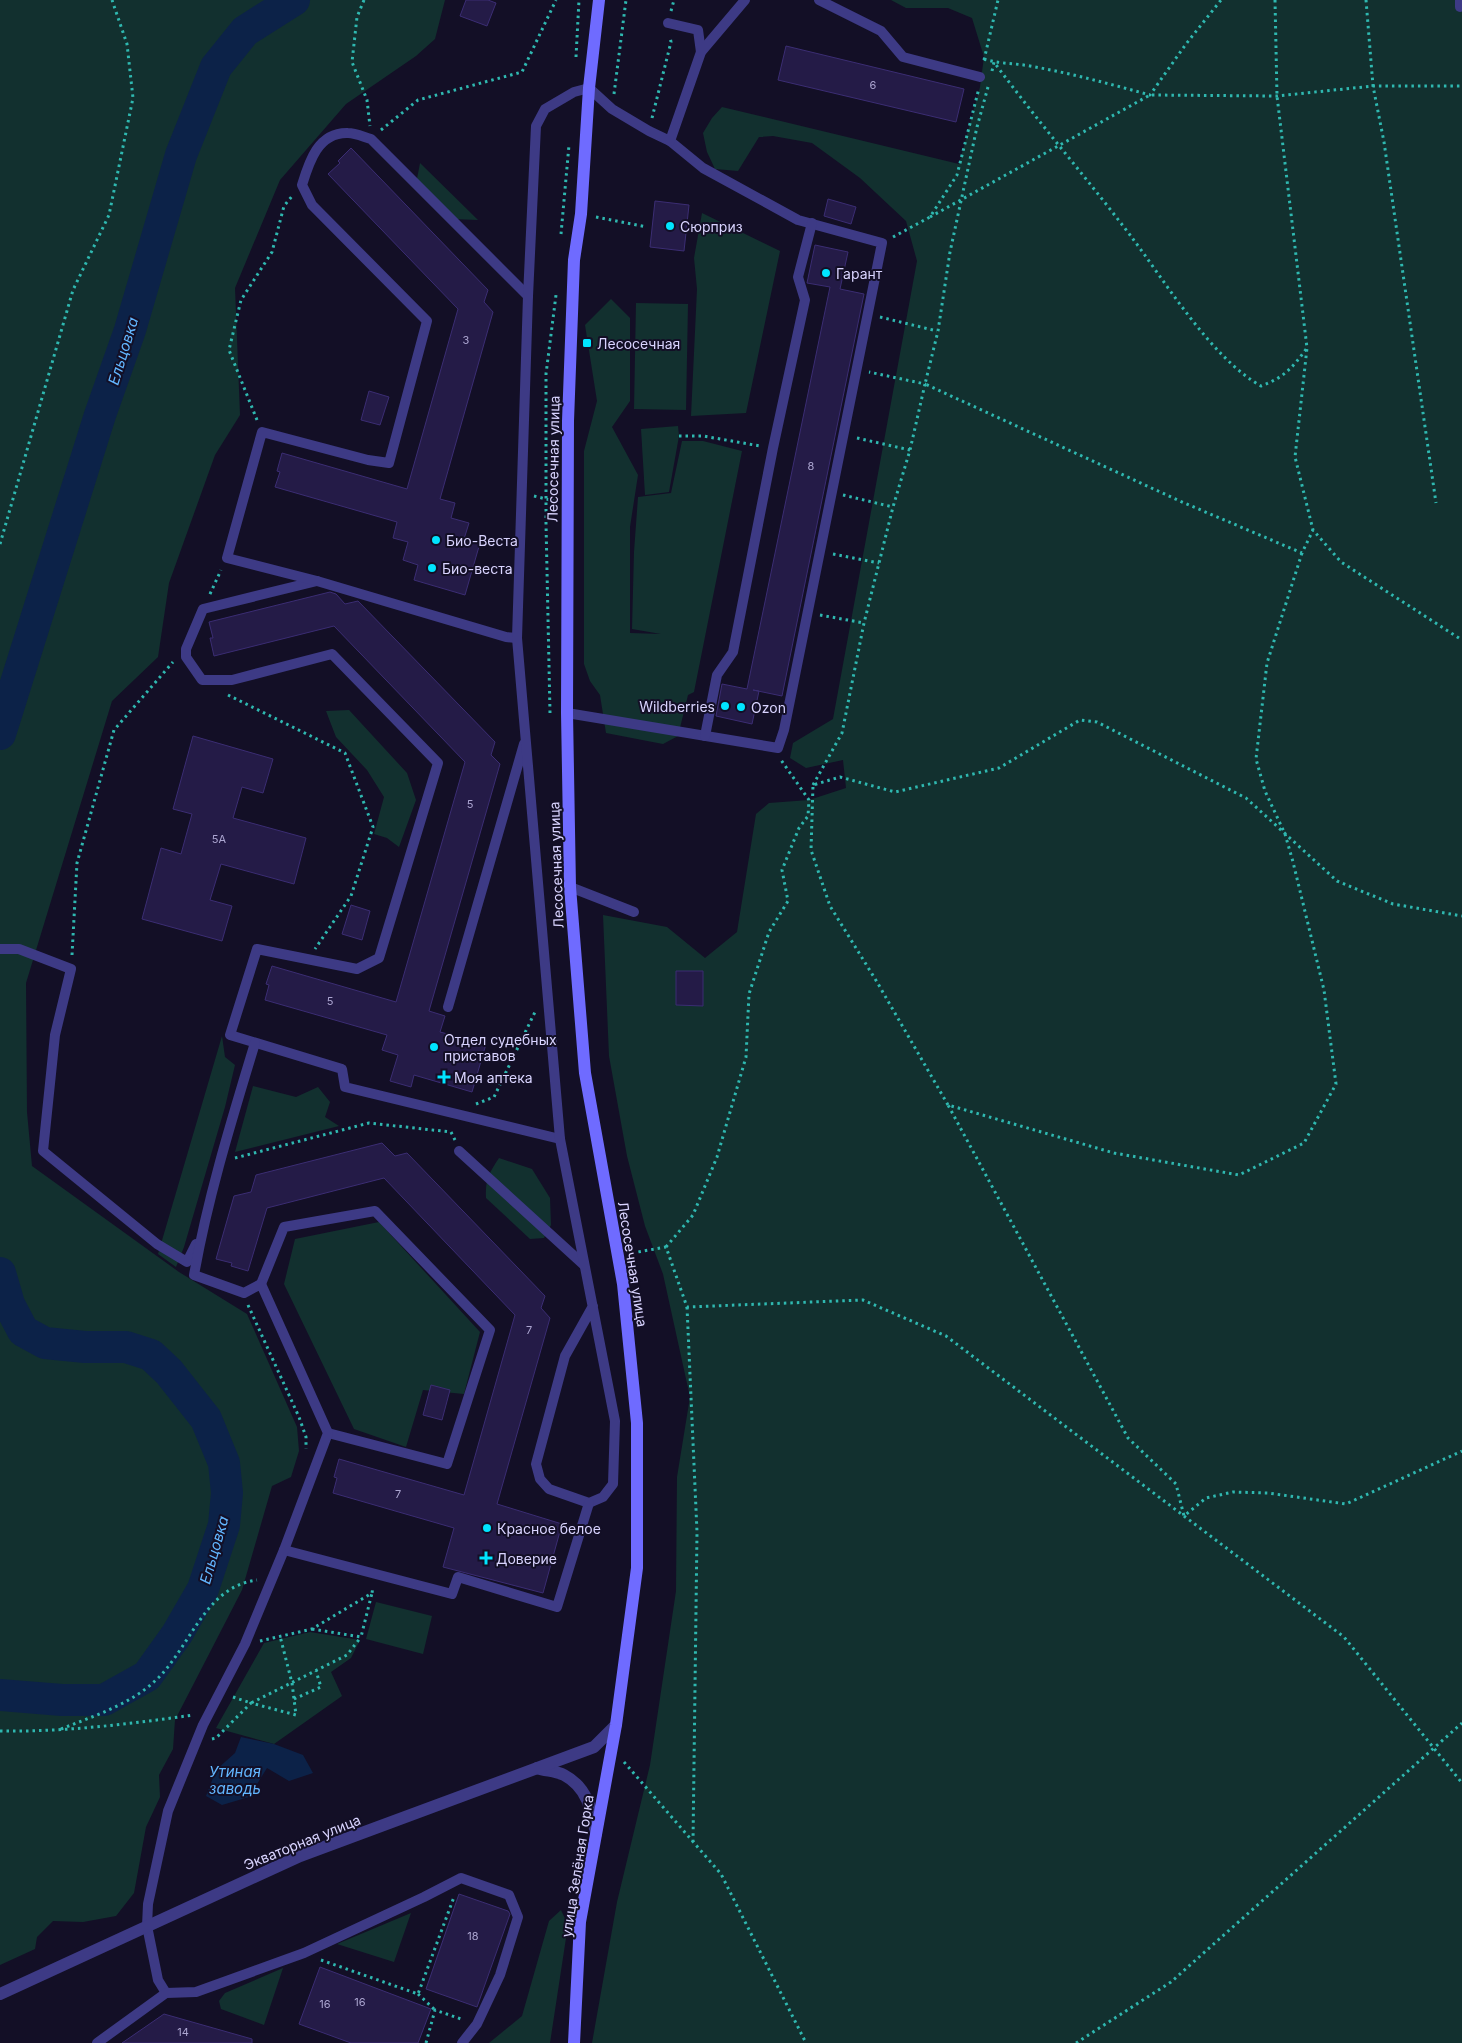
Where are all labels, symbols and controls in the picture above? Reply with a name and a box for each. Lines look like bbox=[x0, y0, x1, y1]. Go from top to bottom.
house number: 6 bbox=[870, 78, 877, 92]
place label: Сюрприз bbox=[680, 218, 743, 235]
marker: Сюрприз bbox=[664, 220, 676, 232]
place label: Гарант bbox=[836, 265, 883, 282]
marker: Гарант bbox=[820, 267, 832, 279]
water label: Ельцовка bbox=[104, 315, 142, 387]
house number: 3 bbox=[463, 333, 470, 347]
place label: Лесосечная bbox=[597, 335, 680, 352]
marker: Лесосечная bbox=[581, 337, 593, 349]
street label: Лесосечная улица bbox=[543, 395, 563, 523]
house number: 8 bbox=[808, 459, 815, 473]
place label: Био-Веста bbox=[446, 532, 518, 549]
marker: Био-Веста bbox=[430, 534, 442, 546]
place label: Био-веста bbox=[442, 560, 513, 577]
marker: Био-веста bbox=[426, 562, 438, 574]
place label: Wildberries bbox=[639, 698, 715, 715]
place label: Ozon bbox=[751, 699, 786, 716]
marker: Wildberries bbox=[719, 700, 731, 712]
marker: Ozon bbox=[735, 701, 747, 713]
house number: 5 bbox=[467, 797, 474, 811]
street label: Лесосечная улица bbox=[545, 801, 567, 929]
house number: 5А bbox=[212, 832, 227, 846]
house number: 5 bbox=[327, 994, 334, 1008]
place label: Отдел судебных приставов bbox=[444, 1031, 557, 1064]
marker: Отдел судебных приставов bbox=[428, 1041, 440, 1053]
place label: Моя аптека bbox=[454, 1069, 533, 1086]
marker: Моя аптека bbox=[438, 1071, 450, 1083]
street label: Лесосечная улица bbox=[615, 1200, 651, 1328]
house number: 7 bbox=[526, 1323, 532, 1337]
house number: 7 bbox=[395, 1487, 401, 1501]
water label: Ельцовка bbox=[195, 1514, 233, 1586]
place label: Красное белое bbox=[497, 1520, 601, 1537]
marker: Красное белое bbox=[481, 1522, 493, 1534]
place label: Доверие bbox=[496, 1550, 557, 1567]
marker: Доверие bbox=[480, 1552, 492, 1564]
water label: Утиная заводь bbox=[209, 1762, 261, 1798]
street label: улица Зелёная Горка bbox=[557, 1794, 597, 1938]
street label: Экваторная улица bbox=[241, 1811, 363, 1873]
house number: 18 bbox=[467, 1929, 479, 1943]
house number: 16 bbox=[354, 1995, 366, 2009]
house number: 16 bbox=[319, 1997, 331, 2011]
house number: 14 bbox=[177, 2025, 189, 2039]

